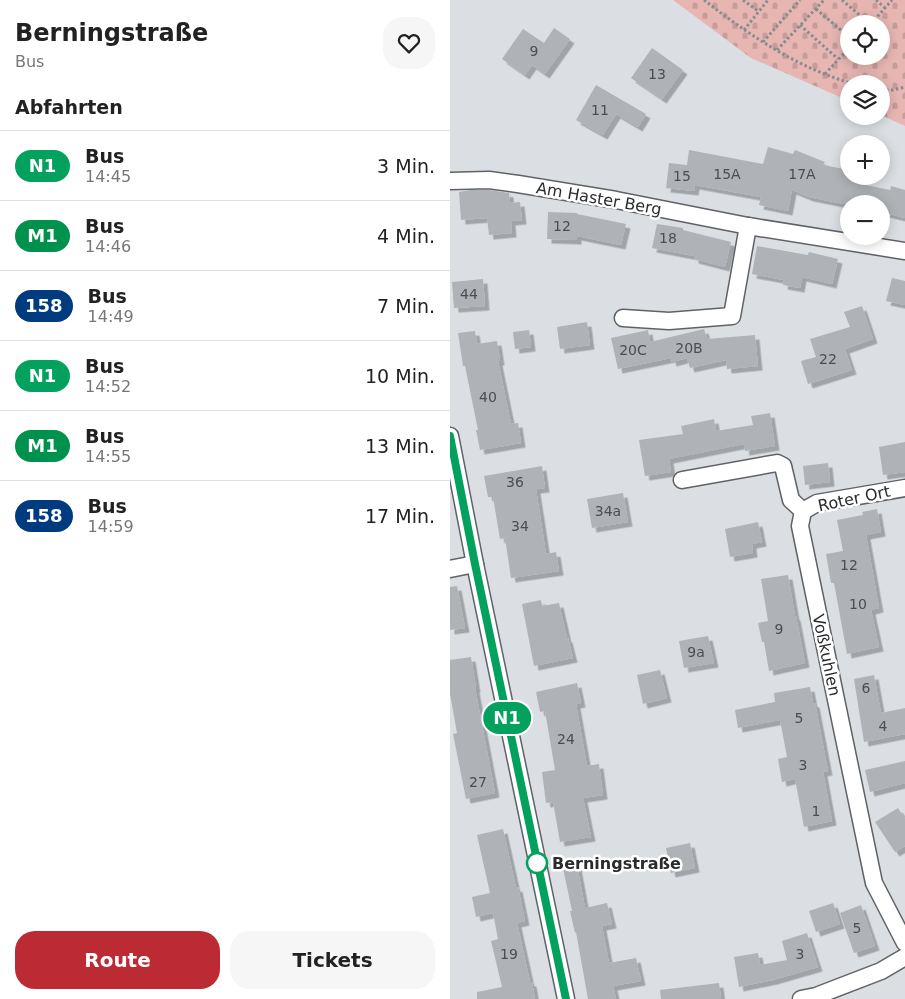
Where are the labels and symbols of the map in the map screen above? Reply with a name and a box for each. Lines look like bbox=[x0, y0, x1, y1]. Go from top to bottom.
house number: 9 bbox=[530, 43, 538, 59]
house number: 13 bbox=[648, 66, 666, 82]
house number: 11 bbox=[591, 102, 609, 118]
house number: 15A bbox=[713, 166, 741, 182]
house number: 17A bbox=[788, 166, 816, 182]
house number: 15 bbox=[673, 168, 691, 184]
street label: Am Haster Berg bbox=[535, 178, 663, 219]
house number: 12 bbox=[553, 218, 571, 234]
house number: 18 bbox=[659, 230, 677, 246]
house number: 44 bbox=[460, 286, 478, 302]
house number: 20B bbox=[675, 340, 703, 356]
house number: 20C bbox=[619, 342, 647, 358]
house number: 22 bbox=[819, 351, 837, 367]
house number: 40 bbox=[479, 389, 497, 405]
house number: 36 bbox=[506, 474, 524, 490]
street label: Roter Ort bbox=[816, 482, 892, 515]
house number: 34a bbox=[595, 503, 621, 519]
house number: 34 bbox=[511, 518, 529, 534]
house number: 12 bbox=[840, 557, 858, 573]
house number: 10 bbox=[849, 596, 867, 612]
street label: Voßkuhlen bbox=[809, 613, 844, 698]
house number: 9 bbox=[775, 621, 783, 637]
house number: 9a bbox=[687, 644, 705, 660]
house number: 6 bbox=[862, 680, 871, 696]
line badge: N1 bbox=[484, 702, 530, 734]
house number: 5 bbox=[795, 710, 803, 726]
house number: 4 bbox=[879, 718, 888, 734]
house number: 24 bbox=[557, 731, 575, 747]
house number: 3 bbox=[799, 757, 807, 773]
house number: 27 bbox=[469, 774, 487, 790]
house number: 1 bbox=[812, 803, 820, 819]
marker: Berningstraße bbox=[526, 852, 548, 874]
place label: Berningstraße bbox=[552, 854, 681, 873]
house number: 5 bbox=[853, 920, 861, 936]
house number: 19 bbox=[500, 946, 518, 962]
house number: 3 bbox=[796, 946, 804, 962]

